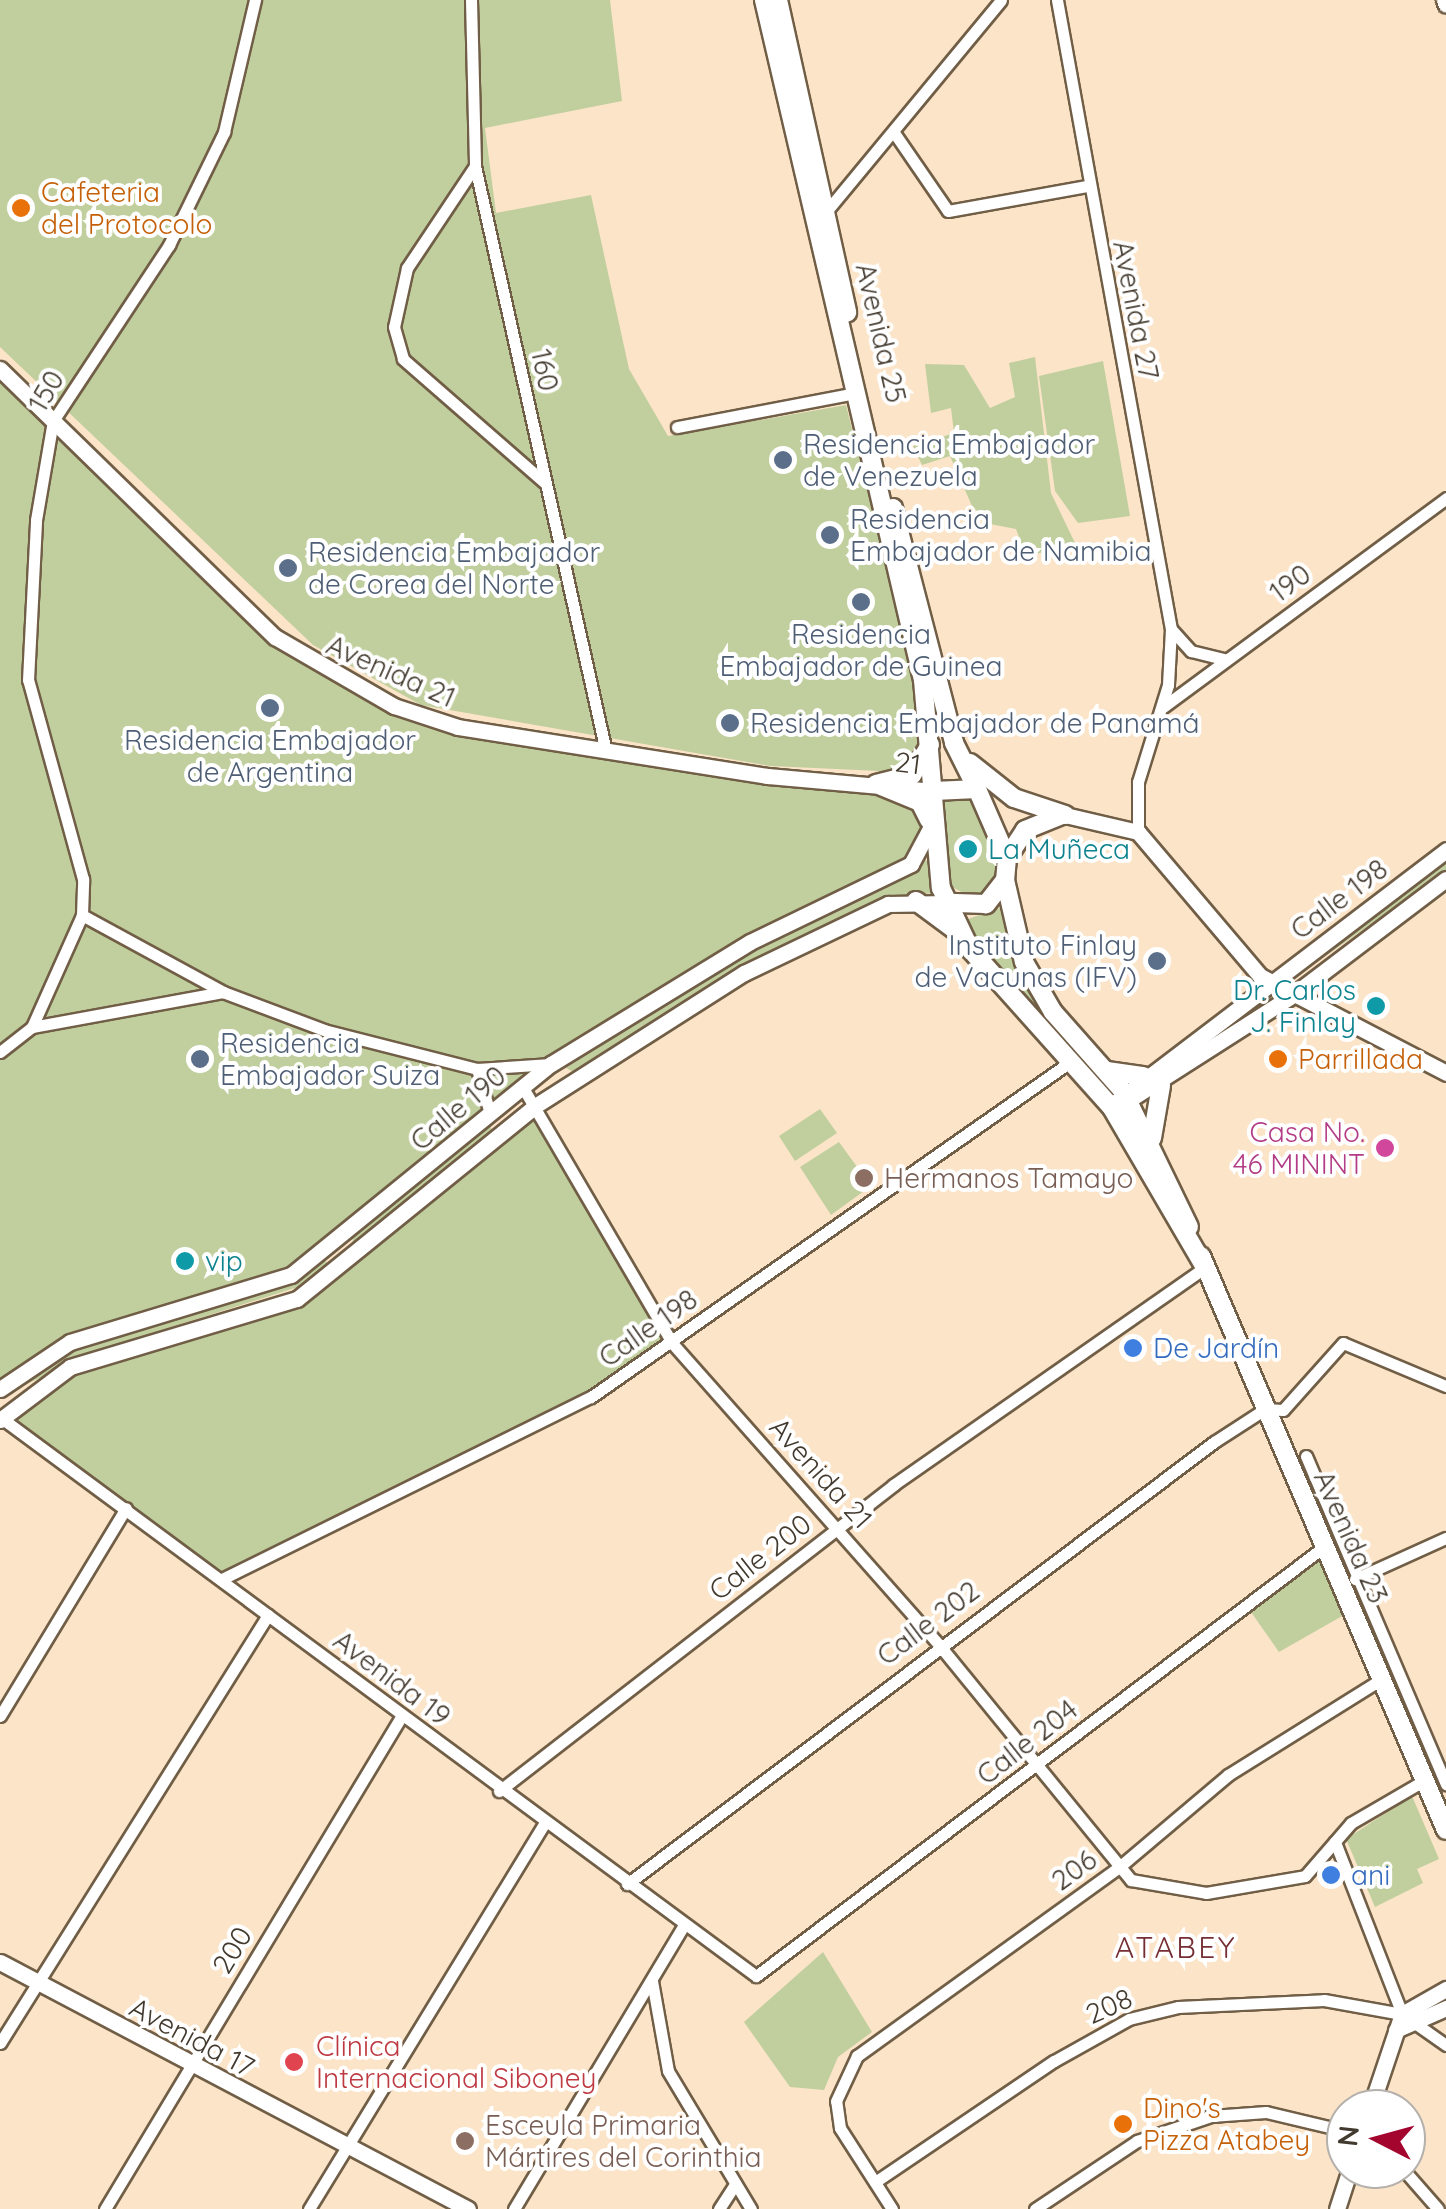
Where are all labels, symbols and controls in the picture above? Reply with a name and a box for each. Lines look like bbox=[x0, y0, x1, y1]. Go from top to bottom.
place label: Cafeteria del Protocolo bbox=[41, 175, 212, 241]
marker: Cafeteria del Protocolo bbox=[10, 197, 32, 219]
street label: Avenida 27 bbox=[1106, 238, 1166, 382]
street label: Avenida 25 bbox=[849, 260, 913, 406]
street label: 160 bbox=[524, 346, 566, 394]
street label: 150 bbox=[21, 364, 71, 418]
place label: Residencia Embajador de Venezuela bbox=[803, 427, 1095, 493]
marker: Residencia Embajador de Venezuela bbox=[772, 449, 794, 471]
place label: Residencia Embajador de Namibia bbox=[850, 502, 1151, 568]
marker: Residencia Embajador de Namibia bbox=[819, 524, 841, 546]
place label: Residencia Embajador de Corea del Norte bbox=[308, 535, 600, 601]
marker: Residencia Embajador de Corea del Norte bbox=[277, 557, 299, 579]
street label: 190 bbox=[1263, 557, 1317, 609]
marker: Residencia Embajador de Guinea bbox=[850, 591, 872, 613]
place label: Residencia Embajador de Guinea bbox=[719, 617, 1003, 683]
street label: Avenida 21 bbox=[321, 628, 461, 714]
marker: Residencia Embajador de Argentina bbox=[259, 697, 281, 719]
place label: Residencia Embajador de Panamá bbox=[750, 706, 1199, 740]
marker: Residencia Embajador de Panamá bbox=[719, 712, 741, 734]
place label: Residencia Embajador de Argentina bbox=[124, 723, 416, 789]
street label: 21 bbox=[893, 745, 923, 781]
place label: La Muñeca bbox=[988, 832, 1130, 866]
marker: La Muñeca bbox=[957, 838, 979, 860]
street label: Calle 198 bbox=[1284, 852, 1394, 946]
place label: Instituto Finlay de Vacunas (IFV) bbox=[915, 928, 1137, 994]
marker: Instituto Finlay de Vacunas (IFV) bbox=[1146, 950, 1168, 972]
place label: Dr. Carlos J. Finlay bbox=[1233, 973, 1356, 1039]
marker: Dr. Carlos J. Finlay bbox=[1365, 995, 1387, 1017]
place label: Residencia Embajador Suiza bbox=[220, 1026, 440, 1092]
place label: Parrillada bbox=[1298, 1042, 1423, 1076]
marker: Residencia Embajador Suiza bbox=[189, 1048, 211, 1070]
marker: Parrillada bbox=[1267, 1048, 1289, 1070]
street label: Calle 190 bbox=[404, 1059, 512, 1157]
place label: Casa No. 46 MININT bbox=[1233, 1115, 1365, 1181]
marker: Casa No. 46 MININT bbox=[1374, 1137, 1396, 1159]
place label: Hermanos Tamayo bbox=[884, 1161, 1133, 1195]
marker: Hermanos Tamayo bbox=[853, 1167, 875, 1189]
place label: vip bbox=[205, 1244, 243, 1278]
marker: vip bbox=[174, 1250, 196, 1272]
street label: Calle 198 bbox=[592, 1282, 704, 1374]
place label: De Jardín bbox=[1153, 1331, 1279, 1365]
marker: De Jardín bbox=[1122, 1337, 1144, 1359]
street label: Avenida 21 bbox=[763, 1411, 879, 1535]
street label: Avenida 23 bbox=[1307, 1465, 1395, 1609]
street label: Calle 200 bbox=[702, 1507, 818, 1607]
street label: Calle 202 bbox=[870, 1574, 986, 1672]
street label: Avenida 19 bbox=[327, 1623, 457, 1733]
street label: Calle 204 bbox=[970, 1692, 1084, 1792]
street label: 206 bbox=[1045, 1843, 1103, 1897]
place label: ani bbox=[1351, 1858, 1390, 1892]
marker: ani bbox=[1320, 1864, 1342, 1886]
street label: 200 bbox=[205, 1920, 259, 1980]
district label: ATABEY bbox=[1115, 1929, 1237, 1965]
street label: 208 bbox=[1081, 1981, 1137, 2031]
street label: Avenida 17 bbox=[124, 1990, 260, 2084]
place label: Clínica Internacional Siboney bbox=[316, 2029, 596, 2095]
marker: Clínica Internacional Siboney bbox=[281, 2049, 307, 2075]
north arrow bbox=[1326, 2089, 1426, 2189]
place label: Dino's Pizza Atabey bbox=[1143, 2091, 1310, 2157]
place label: Esceula Primaria Mártires del Corinthia bbox=[485, 2108, 762, 2174]
marker: Dino's Pizza Atabey bbox=[1112, 2113, 1134, 2135]
text: N bbox=[1329, 2124, 1366, 2148]
marker: Esceula Primaria Mártires del Corinthia bbox=[454, 2130, 476, 2152]

